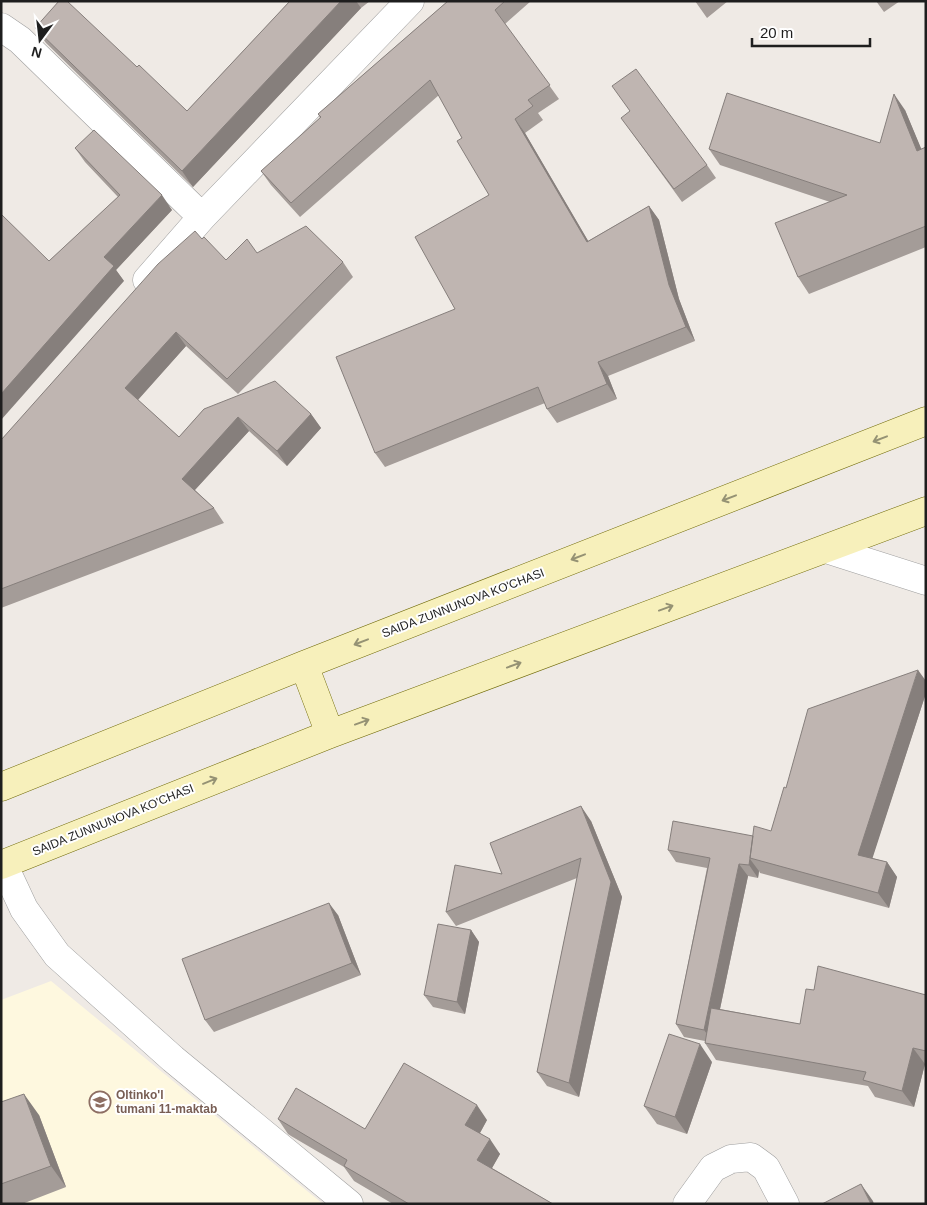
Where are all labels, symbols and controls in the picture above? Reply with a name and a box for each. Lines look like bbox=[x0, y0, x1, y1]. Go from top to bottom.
north arrow bbox=[15, 15, 65, 65]
scale bar bbox=[752, 15, 870, 47]
text: 20 m bbox=[760, 24, 793, 41]
text: N bbox=[30, 44, 44, 62]
one-way arrow bbox=[873, 435, 889, 444]
one-way arrow bbox=[722, 494, 737, 503]
one-way arrow bbox=[571, 553, 586, 563]
street label: SAIDA ZUNNUNOVA KO'CHASI bbox=[380, 566, 546, 640]
one-way arrow bbox=[658, 603, 673, 613]
one-way arrow bbox=[354, 639, 369, 648]
one-way arrow bbox=[506, 660, 521, 669]
one-way arrow bbox=[353, 717, 369, 726]
one-way arrow bbox=[203, 776, 218, 785]
street label: SAIDA ZUNNUNOVA KO'CHASI bbox=[30, 781, 196, 859]
place label: Oltinko'l tumani 11-maktab bbox=[116, 1088, 217, 1116]
school or university icon: Oltinko'l tumani 11-maktab bbox=[88, 1090, 112, 1114]

